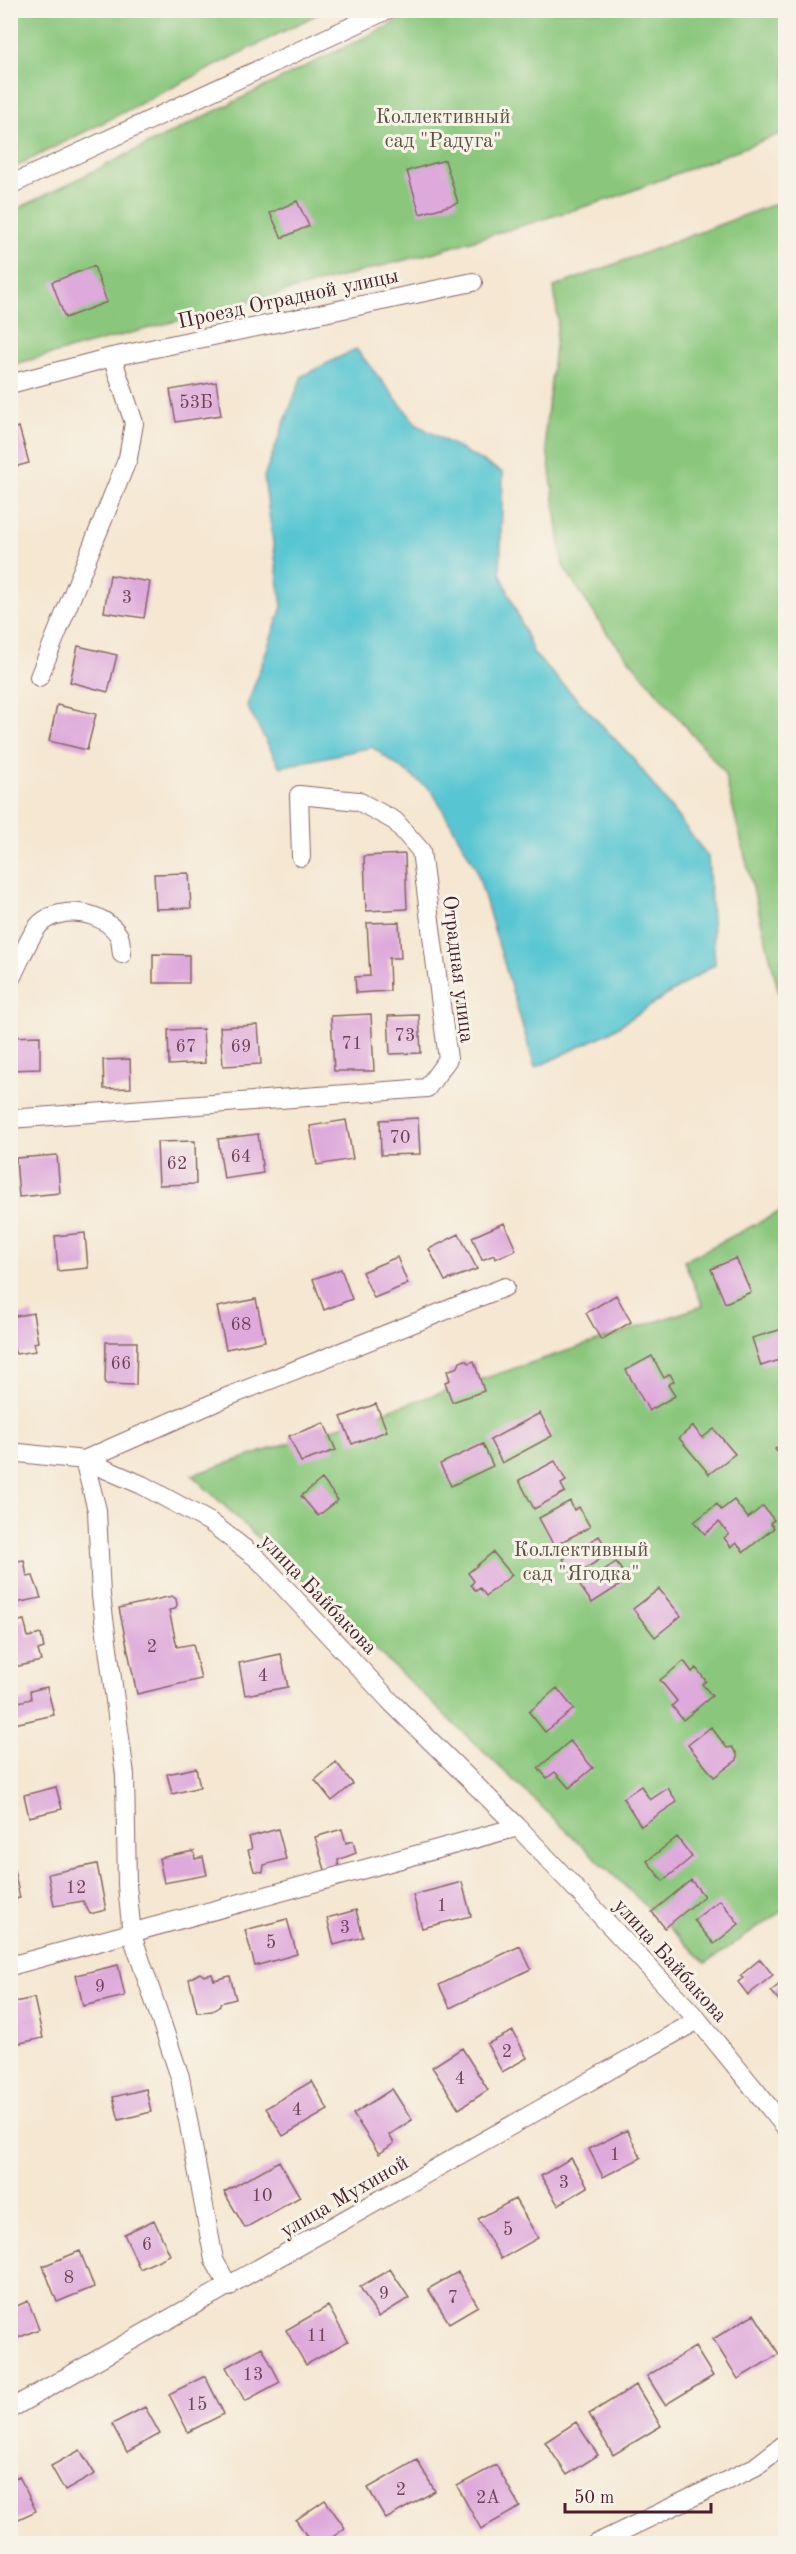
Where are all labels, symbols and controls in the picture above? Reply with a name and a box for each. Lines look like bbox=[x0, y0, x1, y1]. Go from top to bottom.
park label: Коллективный сад "Радуга" bbox=[375, 107, 511, 152]
street label: Проезд Отрадной улицы bbox=[176, 266, 401, 333]
house number: 53Б bbox=[179, 394, 213, 412]
house number: 3 bbox=[122, 589, 132, 607]
street label: Отрадная улица bbox=[438, 894, 477, 1044]
house number: 73 bbox=[395, 1027, 415, 1045]
house number: 71 bbox=[342, 1035, 362, 1053]
house number: 67 bbox=[176, 1038, 196, 1056]
house number: 69 bbox=[231, 1038, 251, 1056]
house number: 70 bbox=[390, 1129, 410, 1147]
house number: 64 bbox=[231, 1148, 251, 1166]
house number: 62 bbox=[167, 1155, 187, 1173]
house number: 68 bbox=[231, 1316, 251, 1334]
house number: 66 bbox=[111, 1355, 131, 1373]
street label: улица Байбакова bbox=[255, 1531, 380, 1659]
park label: Коллективный сад "Ягодка" bbox=[513, 1540, 649, 1585]
house number: 2 bbox=[147, 1638, 157, 1656]
house number: 4 bbox=[258, 1667, 268, 1685]
house number: 12 bbox=[66, 1879, 86, 1897]
street label: улица Байбакова bbox=[609, 1895, 731, 2027]
house number: 1 bbox=[437, 1897, 447, 1915]
house number: 3 bbox=[340, 1919, 350, 1937]
house number: 5 bbox=[266, 1934, 276, 1952]
house number: 9 bbox=[95, 1978, 105, 1996]
house number: 2 bbox=[502, 2043, 512, 2061]
house number: 4 bbox=[455, 2070, 465, 2088]
house number: 4 bbox=[292, 2101, 302, 2119]
house number: 1 bbox=[610, 2146, 620, 2164]
street label: улица Мухиной bbox=[277, 2152, 412, 2242]
house number: 3 bbox=[559, 2174, 569, 2192]
house number: 10 bbox=[252, 2187, 272, 2205]
house number: 5 bbox=[503, 2221, 513, 2239]
house number: 6 bbox=[142, 2236, 152, 2254]
house number: 8 bbox=[64, 2269, 74, 2287]
house number: 9 bbox=[379, 2285, 389, 2303]
house number: 7 bbox=[448, 2289, 458, 2307]
house number: 11 bbox=[307, 2327, 327, 2345]
house number: 13 bbox=[243, 2366, 263, 2384]
house number: 15 bbox=[187, 2396, 207, 2414]
scale bar bbox=[565, 2476, 710, 2514]
house number: 2 bbox=[396, 2481, 406, 2499]
house number: 2А bbox=[476, 2489, 500, 2507]
text: 50 m bbox=[574, 2489, 614, 2507]

